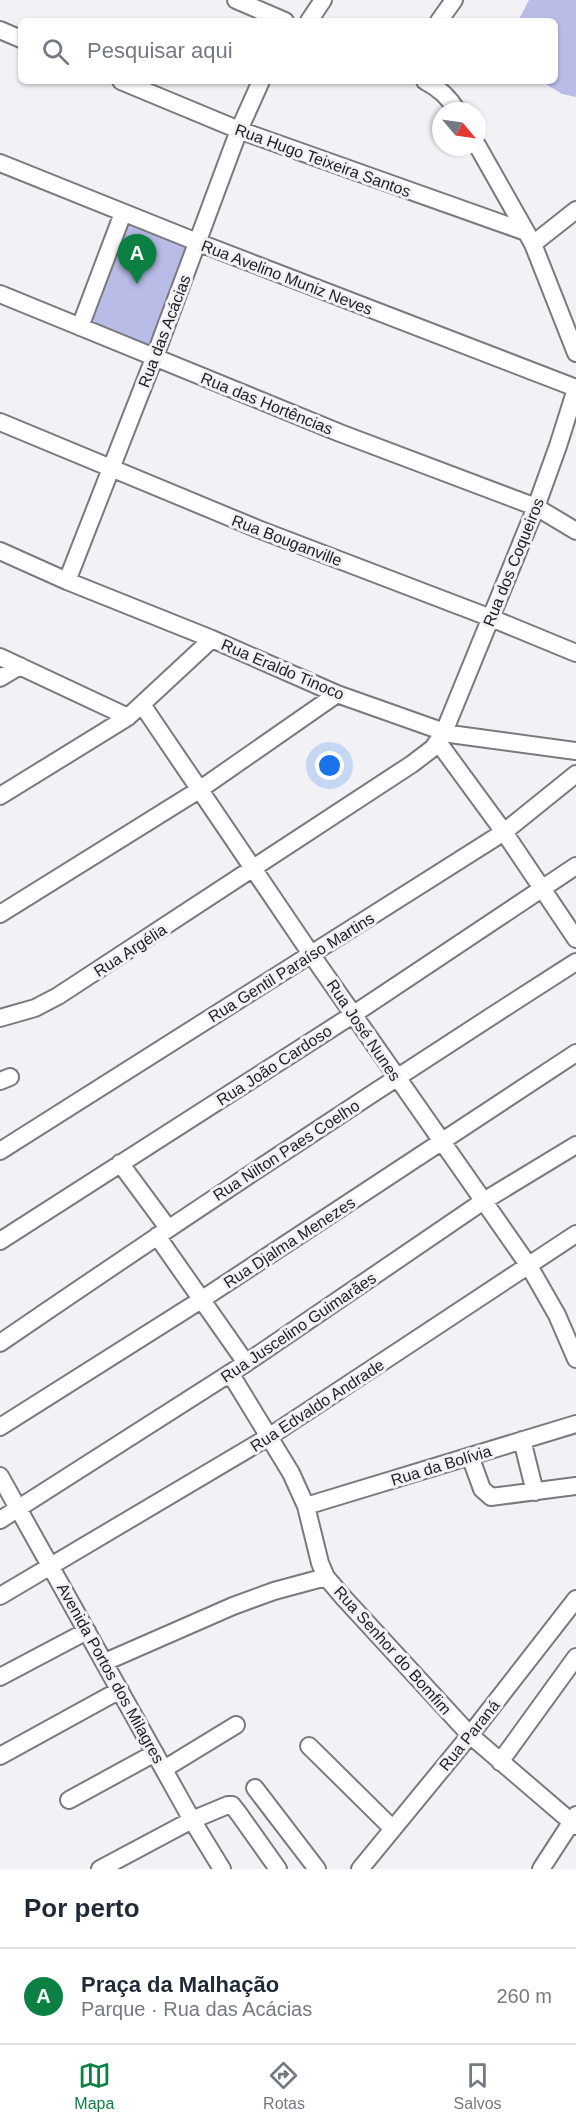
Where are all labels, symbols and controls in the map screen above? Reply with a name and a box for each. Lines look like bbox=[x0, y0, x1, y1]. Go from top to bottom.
search box bbox=[18, 18, 558, 84]
icon: search bbox=[39, 35, 72, 68]
text: Pesquisar aqui bbox=[87, 38, 233, 63]
north arrow bbox=[432, 102, 486, 156]
street label: Rua Hugo Teixeira Santos bbox=[233, 121, 413, 200]
pin: A bbox=[118, 234, 156, 284]
street label: Rua Avelino Muniz Neves bbox=[199, 237, 375, 318]
street label: Rua das Acácias bbox=[135, 272, 194, 390]
street label: Rua das Hortências bbox=[198, 369, 335, 438]
street label: Rua dos Coqueiros bbox=[480, 496, 547, 629]
street label: Rua Bouganville bbox=[229, 512, 344, 569]
street label: Rua Eraldo Tinoco bbox=[219, 636, 347, 703]
your location bbox=[315, 751, 344, 780]
street label: Rua Gentil Paraíso Martins bbox=[205, 909, 377, 1026]
street label: Rua Argélia bbox=[91, 921, 170, 980]
street label: Rua José Nunes bbox=[323, 976, 404, 1084]
street label: Rua João Cardoso bbox=[214, 1022, 335, 1109]
street label: Rua Nilton Paes Coelho bbox=[210, 1097, 363, 1204]
street label: Rua Djalma Menezes bbox=[221, 1194, 358, 1291]
street label: Rua Juscelino Guimarães bbox=[218, 1269, 379, 1386]
street label: Rua Edvaldo Andrade bbox=[247, 1356, 387, 1455]
street label: Rua da Bolívia bbox=[389, 1442, 493, 1489]
street label: Avenida Portos dos Milagres bbox=[54, 1580, 167, 1766]
street label: Rua Senhor do Bomfim bbox=[331, 1583, 455, 1718]
street label: Rua Paraná bbox=[436, 1697, 503, 1774]
text: Por perto bbox=[24, 1893, 140, 1923]
text: Praça da Malhação bbox=[81, 1972, 279, 1997]
text: A bbox=[36, 1985, 51, 2007]
text: 260 m bbox=[496, 1985, 552, 2007]
text: Parque · Rua das Acácias bbox=[81, 1998, 312, 2020]
tab: Mapa bbox=[74, 2059, 114, 2113]
tab: Rotas bbox=[263, 2059, 305, 2113]
tab: Salvos bbox=[454, 2059, 502, 2113]

